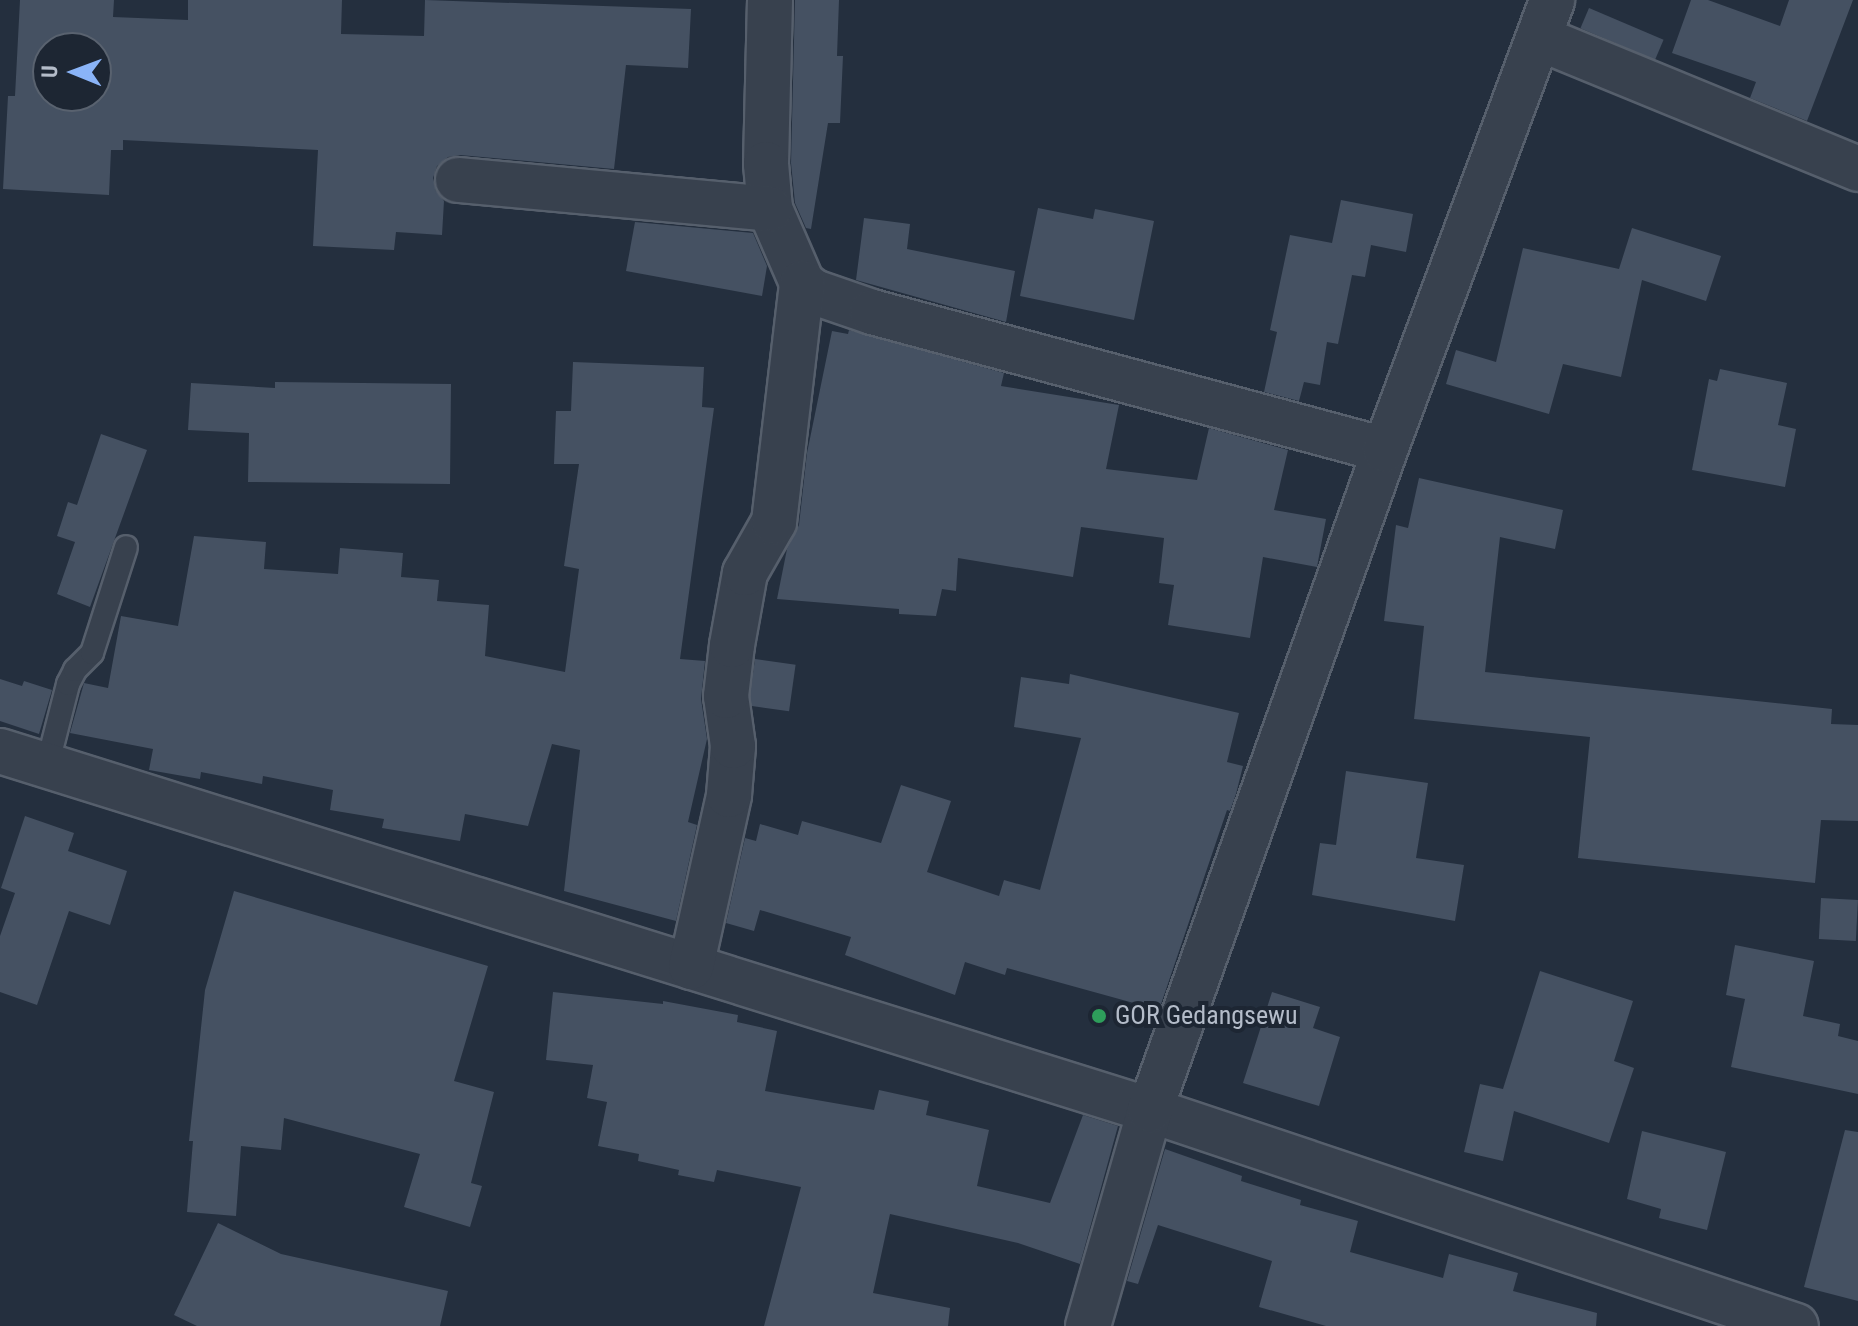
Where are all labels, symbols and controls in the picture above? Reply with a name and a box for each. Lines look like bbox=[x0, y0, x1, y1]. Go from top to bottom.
north arrow bbox=[32, 32, 112, 112]
text: U bbox=[37, 65, 62, 78]
place label: GOR Gedangsewu bbox=[1115, 1000, 1298, 1032]
marker: GOR Gedangsewu bbox=[1090, 1007, 1108, 1025]

